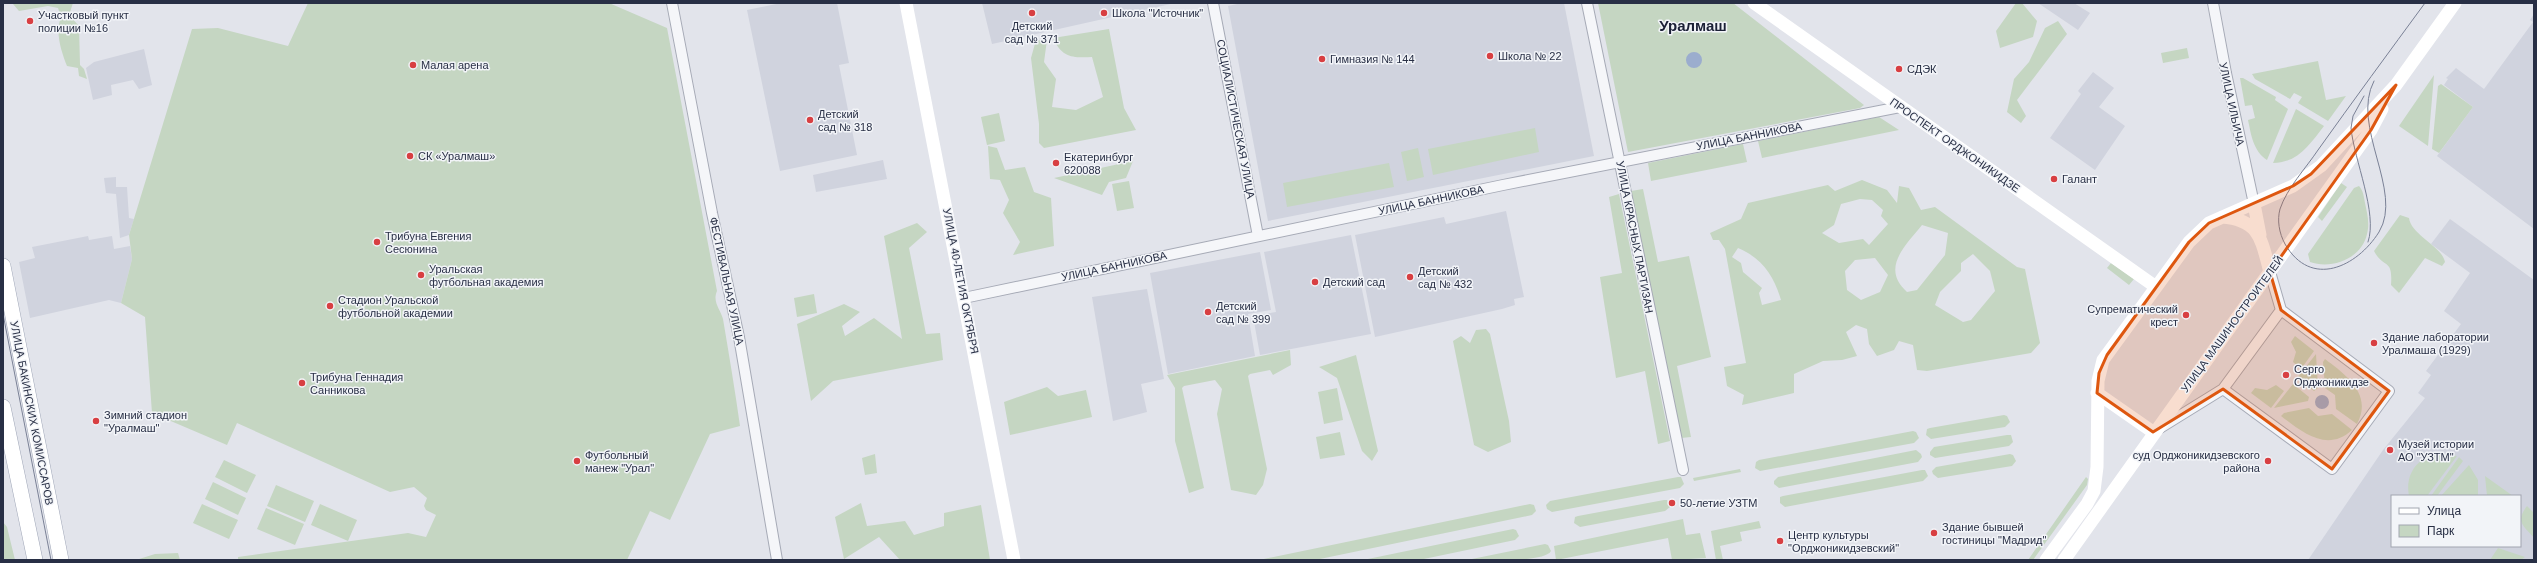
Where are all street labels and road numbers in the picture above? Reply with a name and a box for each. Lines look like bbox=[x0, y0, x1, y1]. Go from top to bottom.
street label: СОЦИАЛИСТИЧЕСКАЯ УЛИЦА bbox=[1215, 38, 1257, 200]
street label: УЛИЦА ИЛЬИЧА bbox=[2217, 61, 2247, 148]
street label: ПРОСПЕКТ ОРДЖОНИКИДЗЕ bbox=[1888, 95, 2022, 195]
street label: УЛИЦА БАННИКОВА bbox=[1695, 120, 1804, 152]
street label: УЛИЦА КРАСНЫХ ПАРТИЗАН bbox=[1614, 160, 1656, 314]
street label: УЛИЦА БАННИКОВА bbox=[1377, 183, 1485, 217]
street label: УЛИЦА 40-ЛЕТИЯ ОКТЯБРЯ bbox=[941, 207, 981, 355]
street label: ФЕСТИВАЛЬНАЯ УЛИЦА bbox=[708, 216, 747, 347]
street label: УЛИЦА БАННИКОВА bbox=[1060, 249, 1168, 283]
street label: УЛИЦА МАШИНОСТРОИТЕЛЕЙ bbox=[2178, 253, 2286, 395]
street label: УЛИЦА БАКИНСКИХ КОМИССАРОВ bbox=[8, 320, 56, 506]

